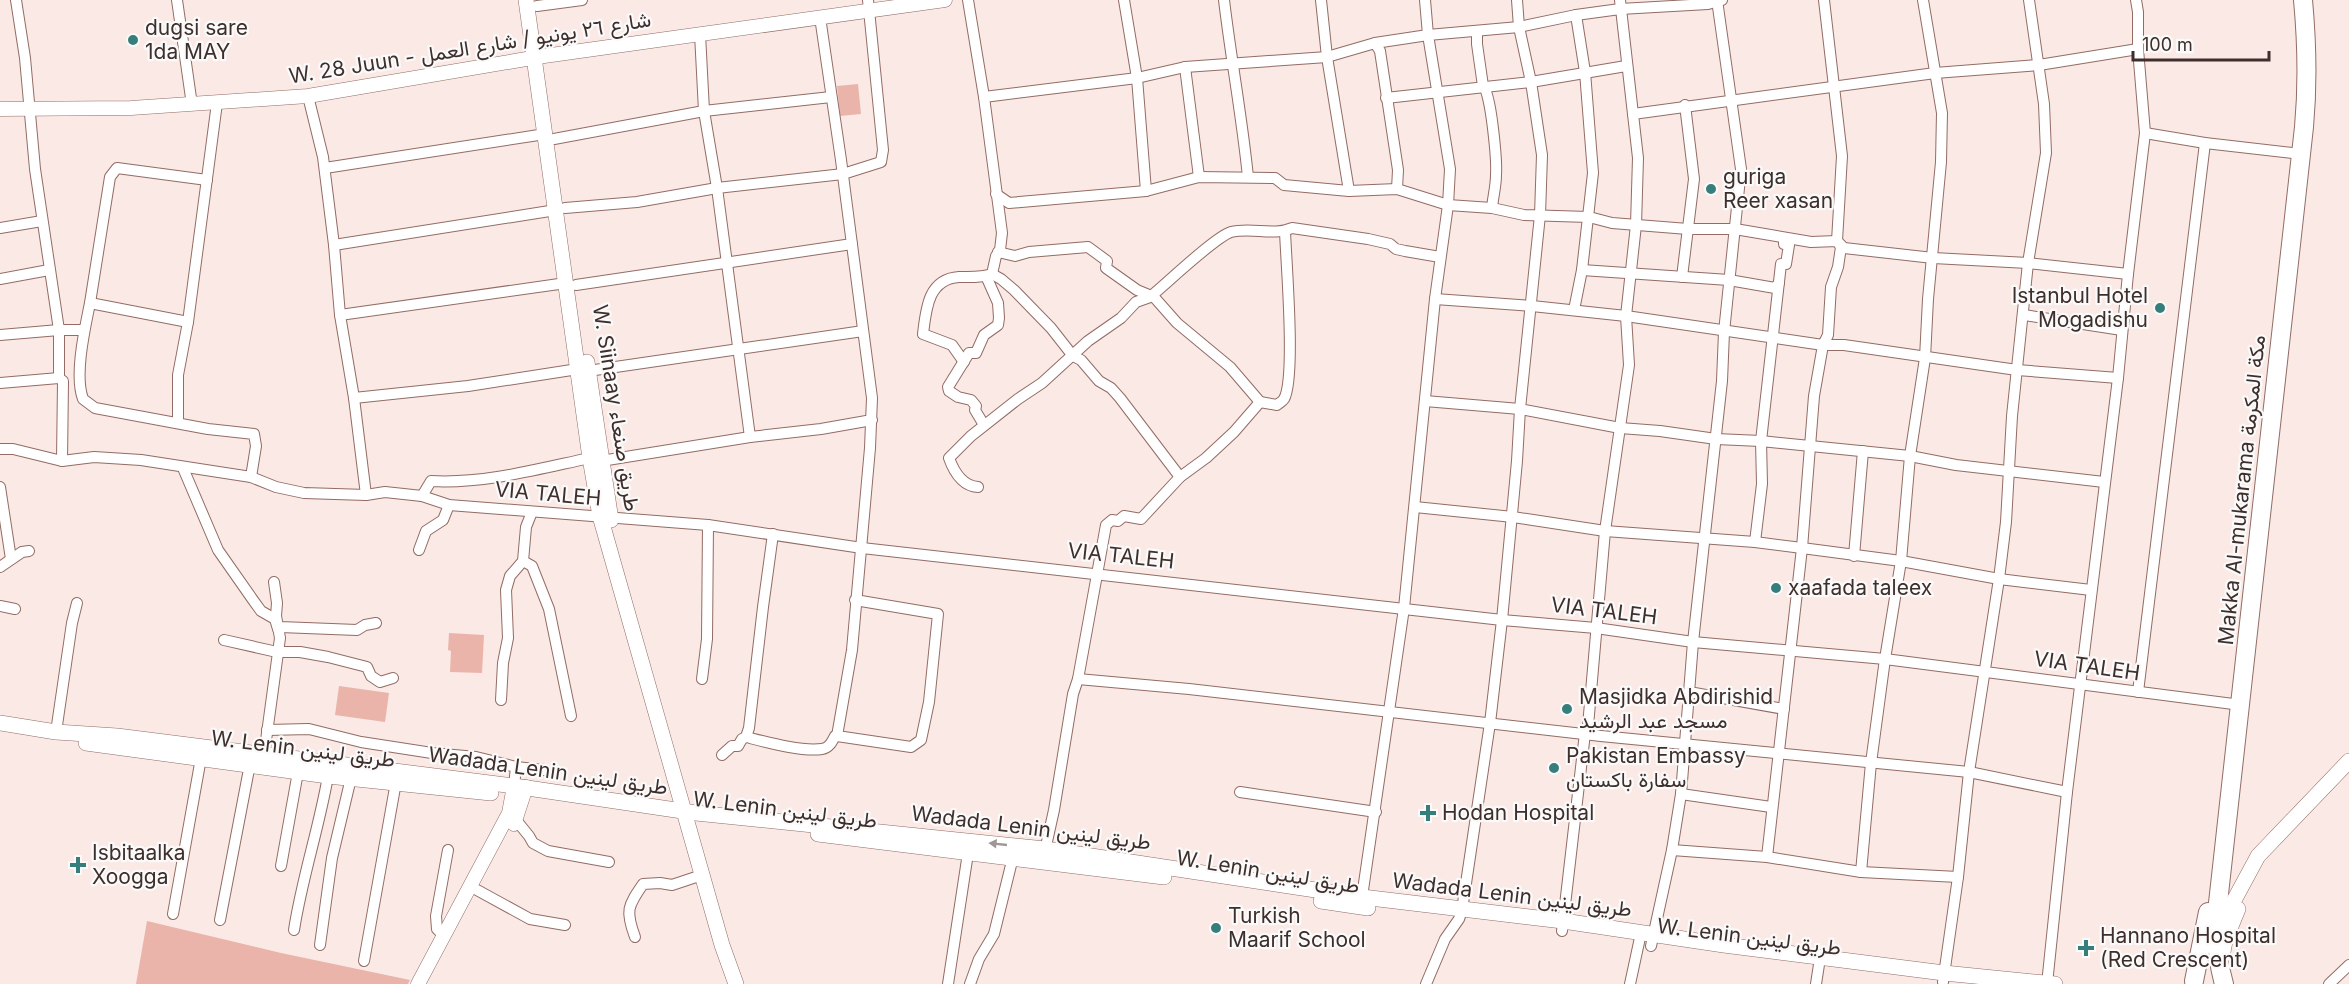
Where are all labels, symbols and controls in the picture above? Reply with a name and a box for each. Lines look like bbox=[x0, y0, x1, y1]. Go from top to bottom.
street label: W. 28 Juun - شارع ٢٦ يونيو / شارع العمل bbox=[287, 7, 653, 90]
place label: dugsi sare 1da MAY bbox=[145, 15, 248, 64]
scale bar bbox=[2133, 24, 2270, 62]
marker: dugsi sare 1da MAY bbox=[126, 33, 140, 47]
text: 100 m bbox=[2142, 34, 2193, 55]
place label: guriga Reer xasan bbox=[1723, 164, 1833, 213]
marker: guriga Reer xasan bbox=[1704, 182, 1718, 196]
place label: Istanbul Hotel Mogadishu bbox=[2012, 283, 2148, 332]
marker: Istanbul Hotel Mogadishu bbox=[2153, 301, 2167, 315]
street label: W. Siinaay طريق صنعاء bbox=[587, 303, 645, 513]
street label: Makka Al-mukarama مكة المكرمة bbox=[2213, 334, 2271, 646]
street label: VIA TALEH bbox=[494, 476, 602, 511]
street label: VIA TALEH bbox=[1067, 537, 1176, 574]
place label: xaafada taleex bbox=[1788, 575, 1932, 600]
marker: xaafada taleex bbox=[1769, 581, 1783, 595]
street label: VIA TALEH bbox=[1549, 592, 1659, 629]
street label: VIA TALEH bbox=[2032, 646, 2142, 685]
place label: Masjidka Abdirishid مسجد عبد الرشيد bbox=[1579, 684, 1773, 734]
marker: Masjidka Abdirishid مسجد عبد الرشيد bbox=[1560, 702, 1574, 716]
street label: W. Lenin طريق لينين bbox=[209, 725, 397, 773]
street label: Wadada Lenin طريق لينين bbox=[427, 741, 669, 801]
place label: Pakistan Embassy سفارة باكستان bbox=[1566, 743, 1746, 793]
marker: Pakistan Embassy سفارة باكستان bbox=[1547, 761, 1561, 775]
street label: W. Lenin طريق لينين bbox=[691, 786, 879, 834]
street label: Wadada Lenin طريق لينين bbox=[910, 800, 1152, 856]
place label: Hodan Hospital bbox=[1442, 800, 1594, 825]
marker: Hodan Hospital bbox=[1419, 804, 1437, 822]
one-way arrow bbox=[988, 839, 1007, 848]
place label: Isbitaalka Xoogga bbox=[92, 840, 186, 889]
street label: W. Lenin طريق لينين bbox=[1174, 845, 1362, 899]
marker: Isbitaalka Xoogga bbox=[69, 856, 87, 874]
street label: Wadada Lenin طريق لينين bbox=[1391, 867, 1633, 923]
place label: Turkish Maarif School bbox=[1228, 903, 1366, 952]
street label: W. Lenin طريق لينين bbox=[1655, 913, 1843, 961]
marker: Turkish Maarif School bbox=[1209, 921, 1223, 935]
place label: Hannano Hospital (Red Crescent) bbox=[2100, 923, 2276, 972]
marker: Hannano Hospital (Red Crescent) bbox=[2077, 939, 2095, 957]

